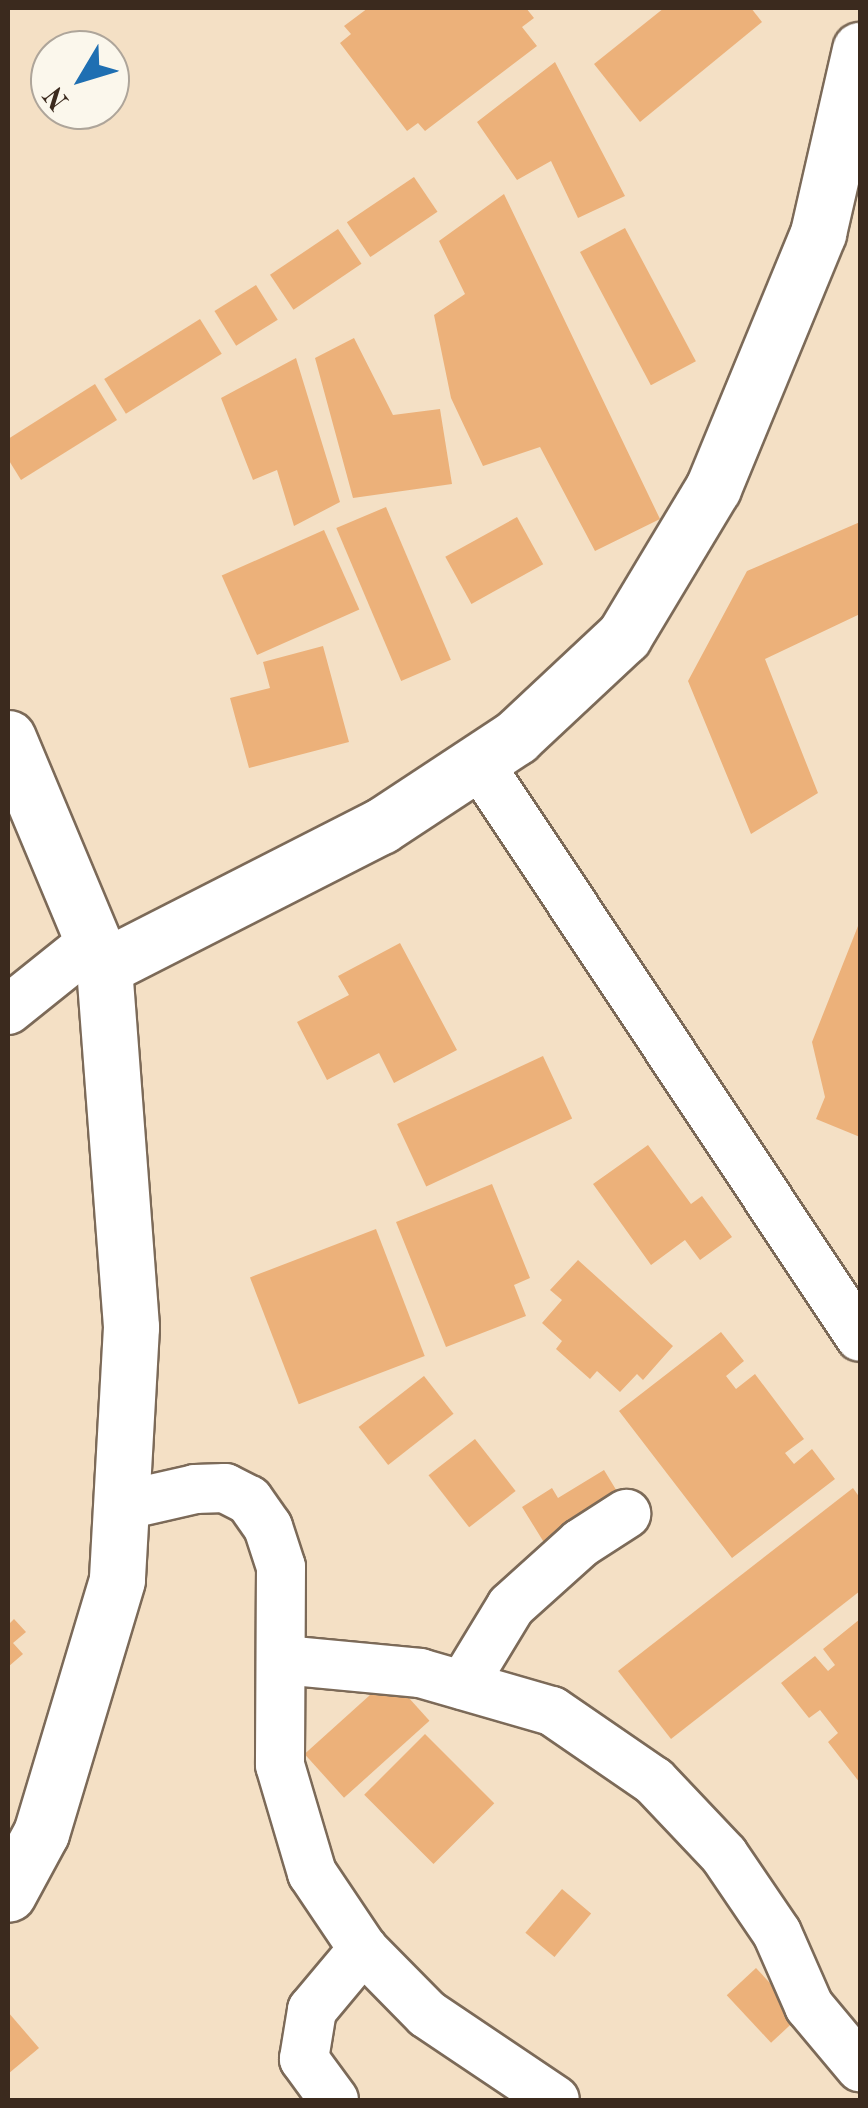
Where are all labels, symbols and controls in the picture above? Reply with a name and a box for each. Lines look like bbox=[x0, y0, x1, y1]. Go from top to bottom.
north arrow bbox=[30, 30, 130, 130]
text: N bbox=[40, 80, 76, 114]

